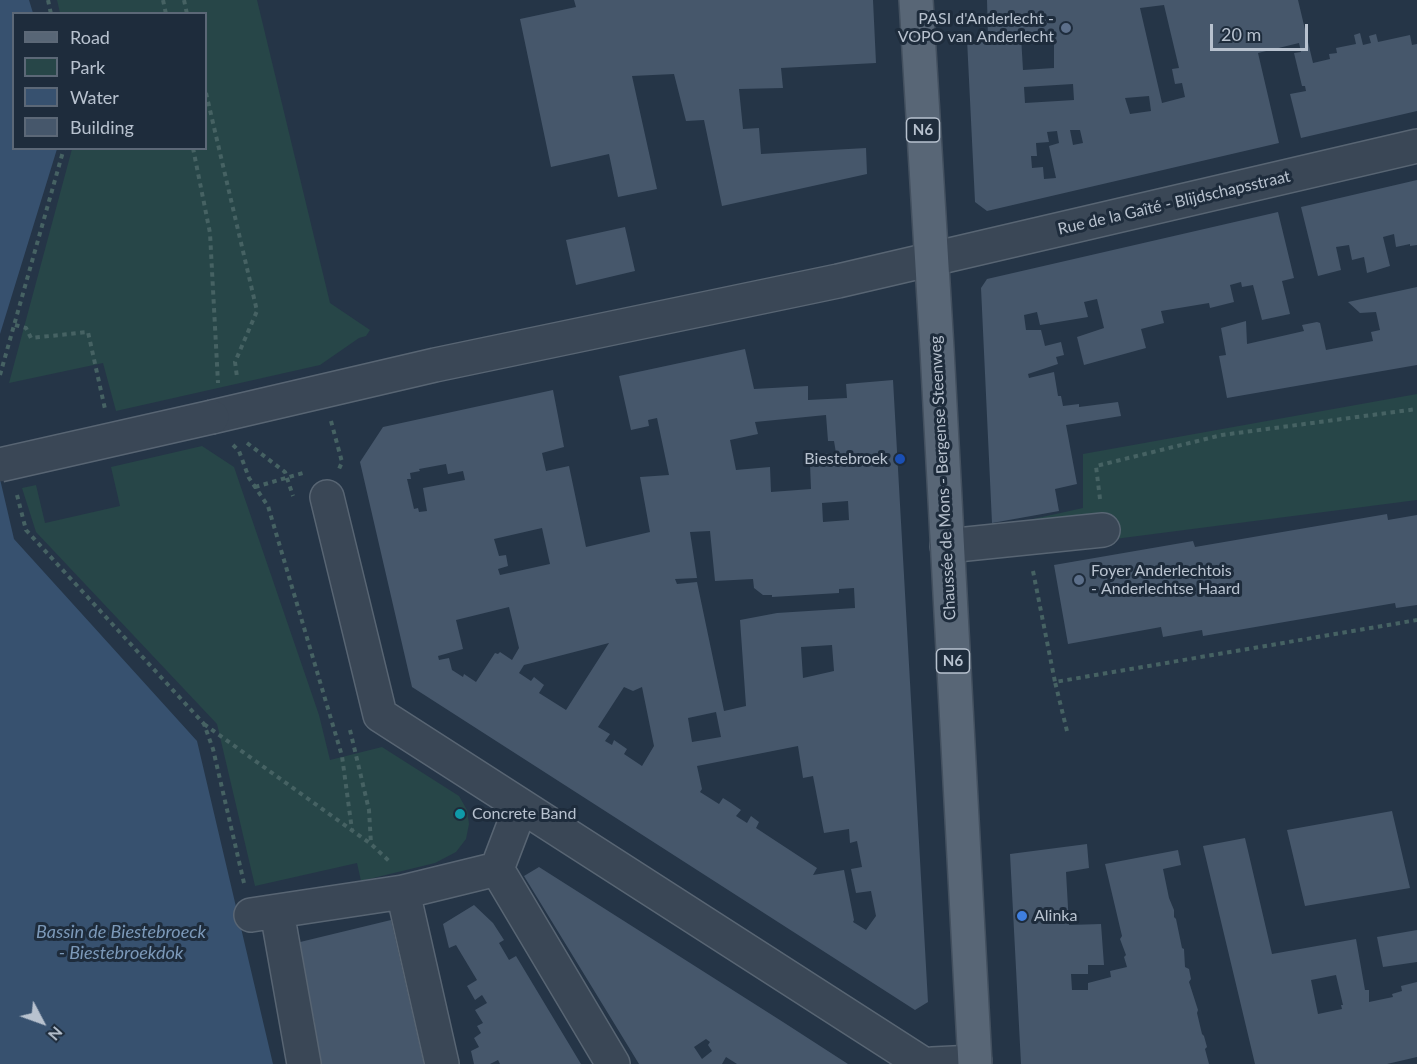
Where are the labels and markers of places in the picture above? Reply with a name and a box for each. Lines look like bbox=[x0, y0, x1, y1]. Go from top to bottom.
place label: PASI d'Anderlecht - VOPO van Anderlecht bbox=[898, 9, 1054, 47]
marker: PASI d'Anderlecht - VOPO van Anderlecht bbox=[1059, 21, 1073, 35]
place label: Biestebroek bbox=[804, 449, 888, 469]
marker: Biestebroek bbox=[893, 452, 907, 466]
place label: Foyer Anderlechtois - Anderlechtse Haard bbox=[1091, 561, 1240, 599]
marker: Foyer Anderlechtois - Anderlechtse Haard bbox=[1072, 573, 1086, 587]
place label: Concrete Band bbox=[472, 804, 576, 824]
marker: Concrete Band bbox=[453, 807, 467, 821]
place label: Alinka bbox=[1034, 906, 1077, 926]
marker: Alinka bbox=[1015, 909, 1029, 923]

